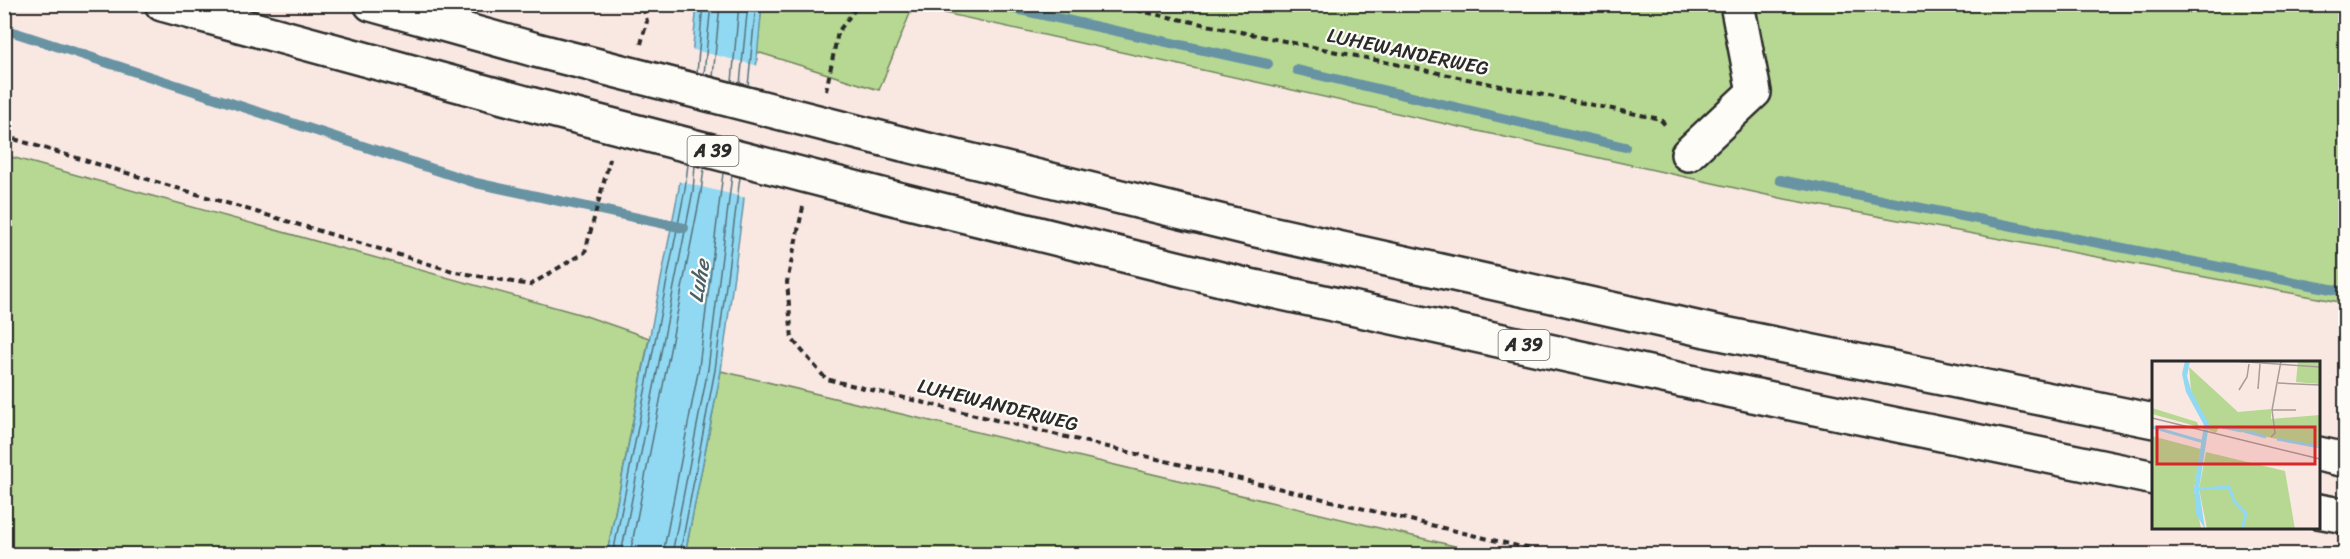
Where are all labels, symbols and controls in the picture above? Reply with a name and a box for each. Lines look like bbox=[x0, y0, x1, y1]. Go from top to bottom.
street label: LUHEWANDERWEG bbox=[1324, 18, 1492, 86]
road number: A 39 bbox=[688, 136, 738, 166]
water label: Luhe bbox=[677, 254, 722, 305]
road number: A 39 bbox=[1498, 330, 1550, 360]
inset map bbox=[2152, 361, 2320, 529]
street label: LUHEWANDERWEG bbox=[914, 368, 1082, 442]

